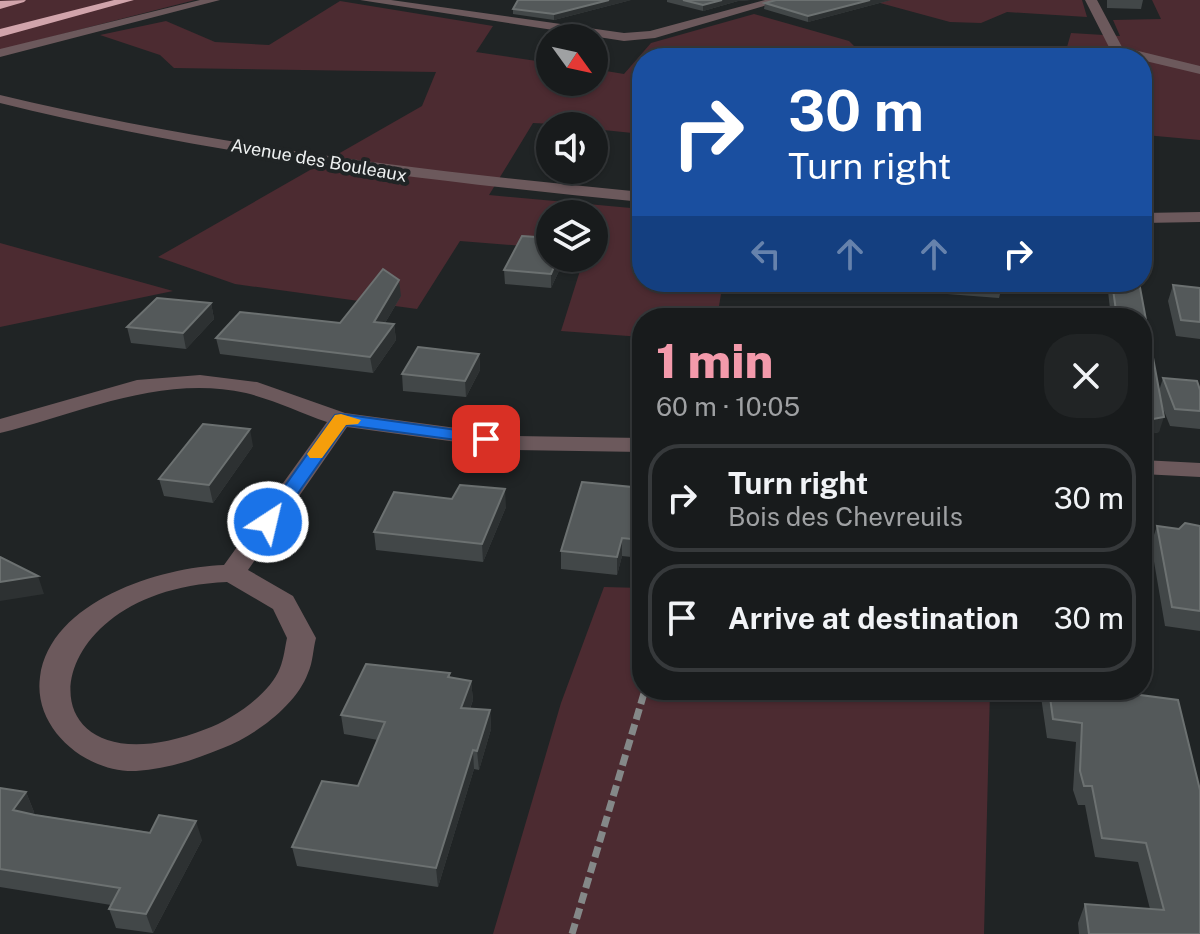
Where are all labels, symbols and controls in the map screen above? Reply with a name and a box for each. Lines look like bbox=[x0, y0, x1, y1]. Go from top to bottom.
north arrow bbox=[536, 24, 608, 96]
map controls bbox=[536, 24, 608, 272]
text: 30 m bbox=[788, 78, 924, 144]
icon: right bbox=[656, 80, 760, 184]
button: sound bbox=[536, 112, 608, 184]
street label: Avenue des Bouleaux bbox=[229, 134, 409, 186]
text: Turn right bbox=[788, 145, 951, 187]
button: layers bbox=[536, 200, 608, 272]
icon: left bbox=[744, 232, 788, 276]
icon: ahead bbox=[828, 232, 872, 276]
icon: ahead bbox=[912, 232, 956, 276]
icon: right bbox=[996, 232, 1040, 276]
text: 1 min bbox=[656, 332, 773, 389]
button: close bbox=[1044, 334, 1128, 418]
text: 60 m · 10:05 bbox=[656, 391, 800, 422]
pin bbox=[452, 405, 520, 473]
icon: arrive bbox=[464, 417, 508, 461]
text: Turn right bbox=[728, 465, 868, 501]
icon: right bbox=[660, 476, 704, 520]
position arrow bbox=[226, 480, 310, 564]
text: 30 m bbox=[1054, 480, 1124, 516]
text: Bois des Chevreuils bbox=[728, 501, 963, 532]
icon: arrive bbox=[660, 596, 704, 640]
text: Arrive at destination bbox=[728, 600, 1019, 636]
text: 30 m bbox=[1054, 600, 1124, 636]

